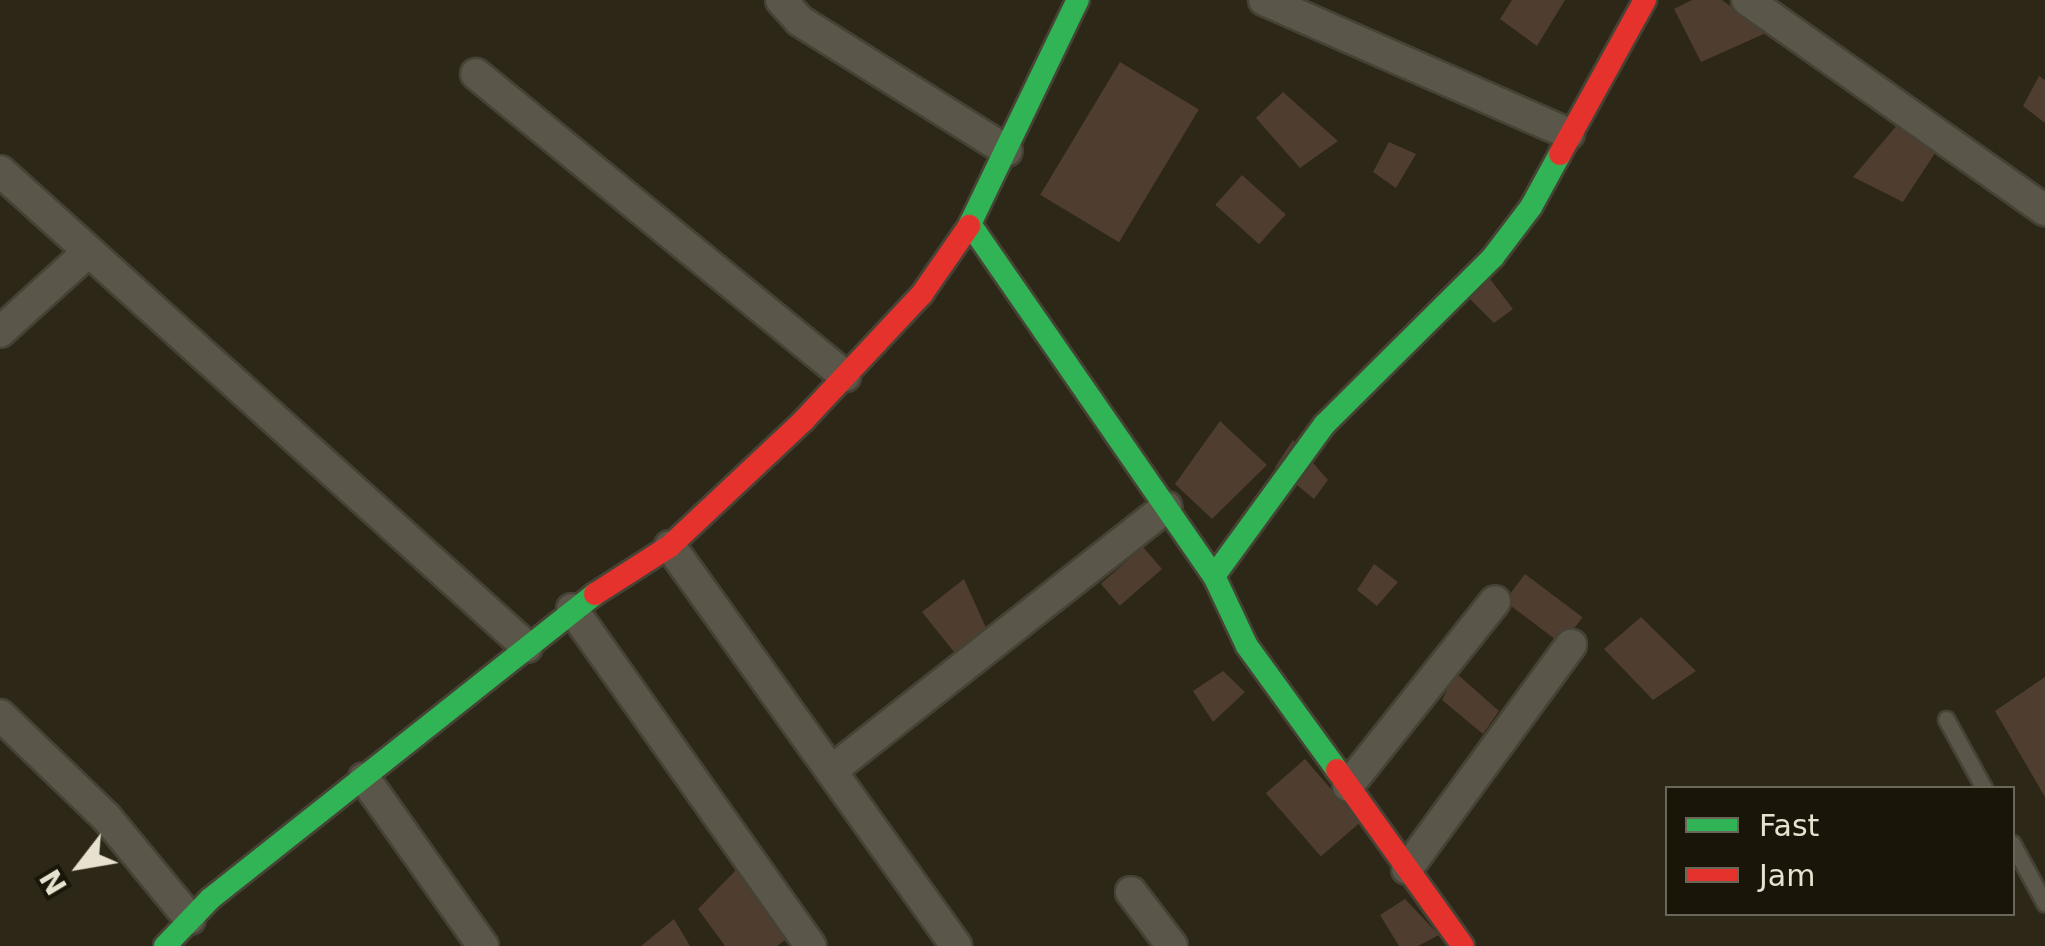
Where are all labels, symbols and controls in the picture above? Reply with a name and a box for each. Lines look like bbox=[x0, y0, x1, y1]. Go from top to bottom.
legend bbox=[1665, 786, 2015, 916]
text: Fast bbox=[1759, 808, 1819, 843]
north arrow bbox=[30, 816, 130, 916]
text: Jam bbox=[1759, 858, 1815, 893]
text: N bbox=[34, 863, 74, 900]

